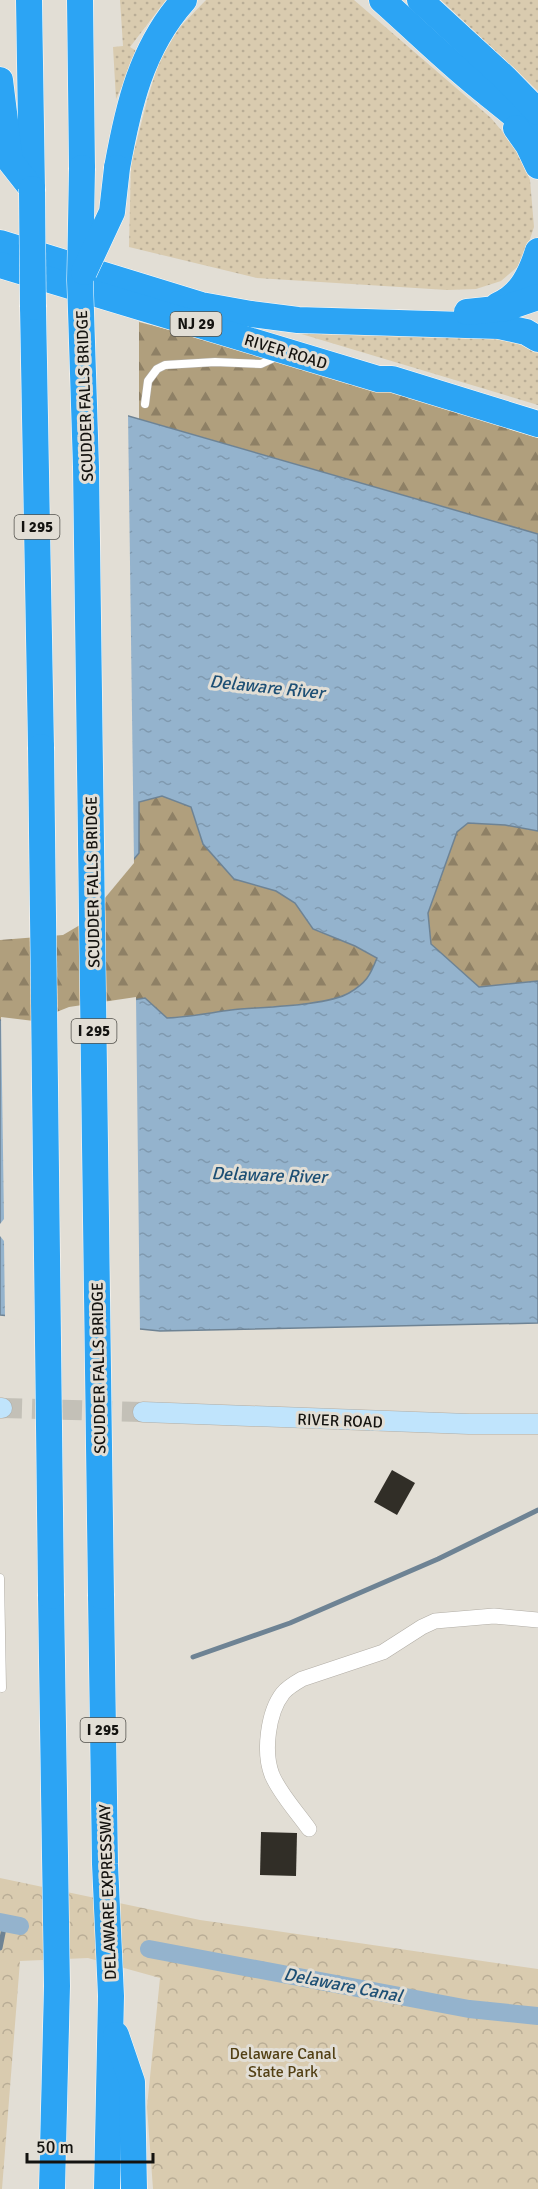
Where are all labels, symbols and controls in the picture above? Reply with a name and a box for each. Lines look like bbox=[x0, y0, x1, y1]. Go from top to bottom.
street label: SCUDDER FALLS BRIDGE bbox=[72, 310, 98, 482]
road number: NJ 29 bbox=[170, 312, 222, 336]
street label: RIVER ROAD bbox=[242, 330, 330, 374]
road number: I 295 bbox=[15, 515, 60, 539]
water label: Delaware River bbox=[209, 670, 328, 704]
street label: SCUDDER FALLS BRIDGE bbox=[82, 796, 104, 968]
road number: I 295 bbox=[72, 1019, 116, 1043]
water label: Delaware River bbox=[211, 1162, 329, 1188]
street label: SCUDDER FALLS BRIDGE bbox=[88, 1282, 110, 1454]
street label: RIVER ROAD bbox=[297, 1410, 383, 1432]
road number: I 295 bbox=[80, 1718, 126, 1742]
street label: DELAWARE EXPRESSWAY bbox=[95, 1804, 121, 1980]
water label: Delaware Canal bbox=[282, 1963, 406, 2008]
park label: Delaware Canal State Park bbox=[230, 2044, 337, 2082]
scale bar bbox=[27, 2126, 153, 2164]
text: 50 m bbox=[36, 2136, 74, 2158]

